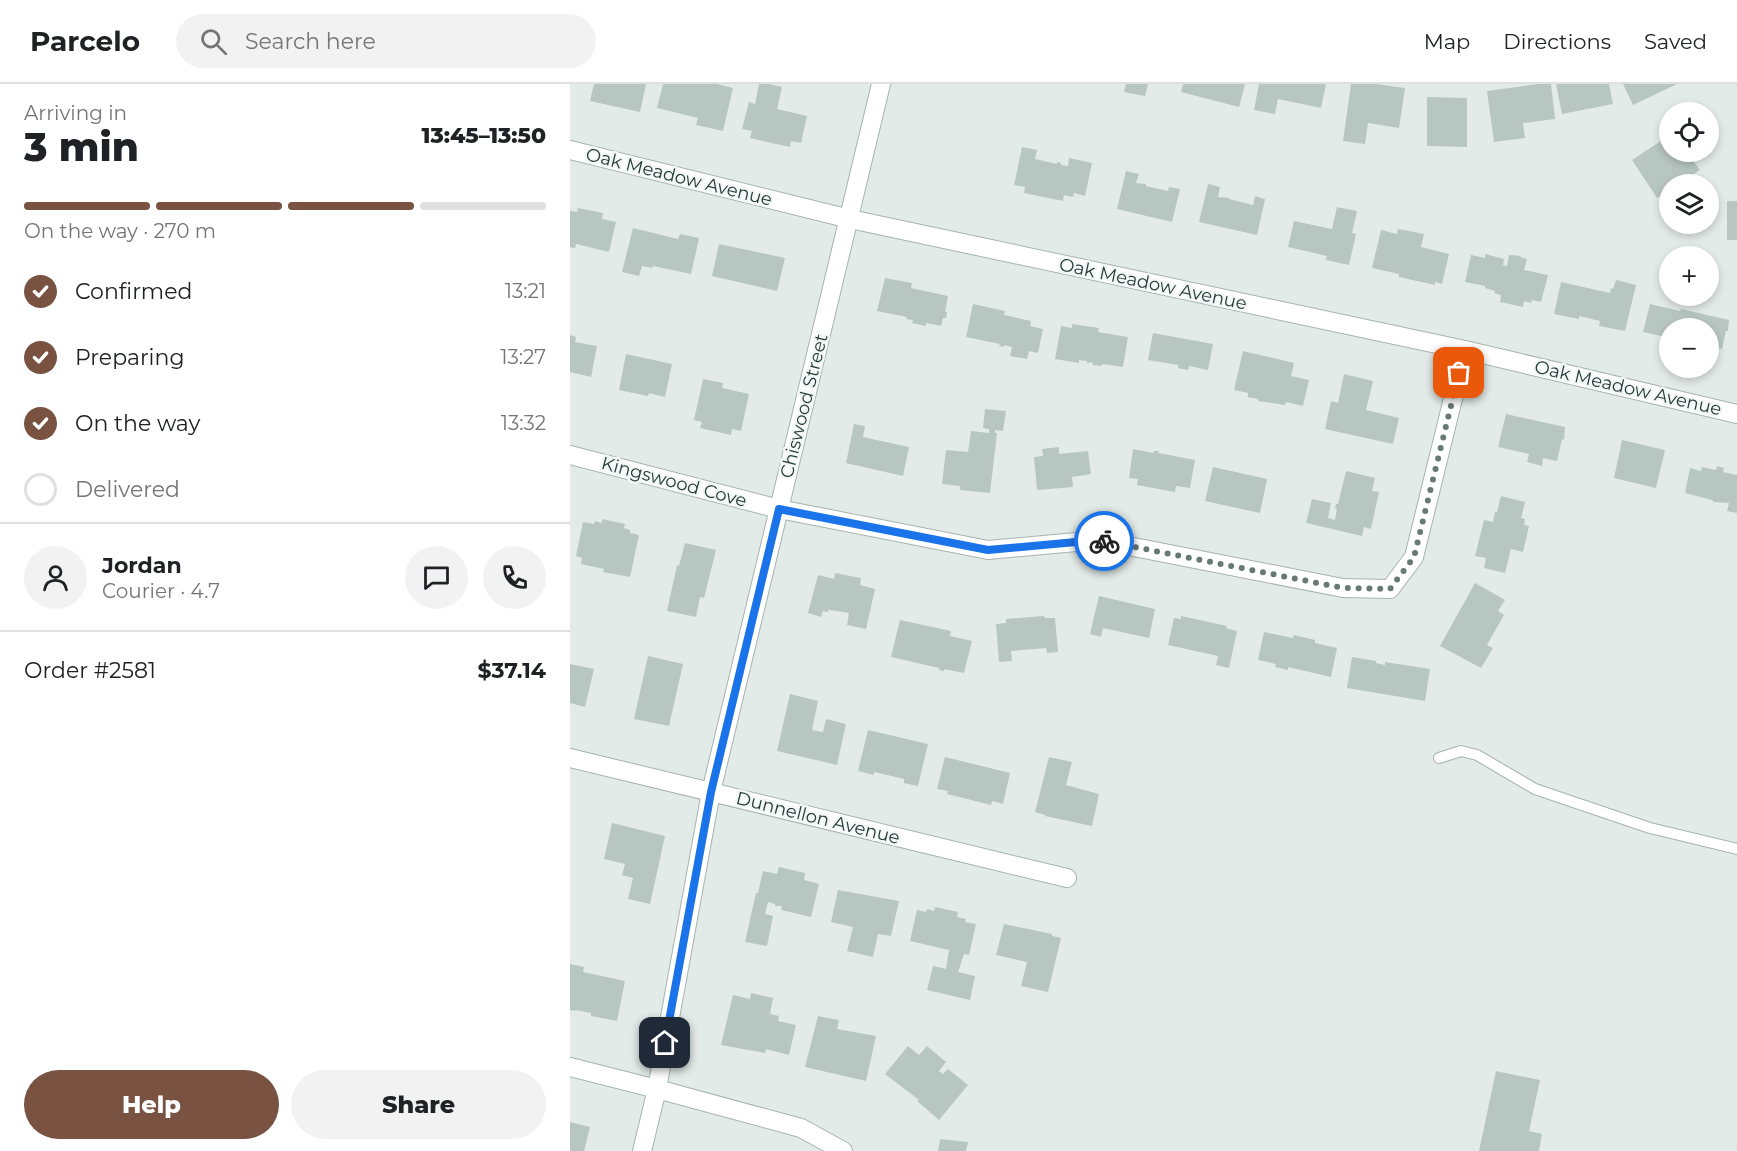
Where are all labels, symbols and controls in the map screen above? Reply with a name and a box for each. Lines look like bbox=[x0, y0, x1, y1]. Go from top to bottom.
search box bbox=[176, 14, 596, 68]
text: Parcelo bbox=[30, 24, 140, 58]
icon: search bbox=[197, 25, 230, 58]
text: Search here bbox=[245, 28, 376, 55]
text: Map bbox=[1424, 29, 1470, 54]
text: Directions bbox=[1503, 29, 1611, 54]
text: Saved bbox=[1644, 29, 1707, 54]
text: Arriving in bbox=[24, 101, 127, 125]
map controls bbox=[1659, 102, 1719, 378]
button: locate bbox=[1659, 102, 1719, 162]
text: 13:45–13:50 bbox=[422, 122, 546, 149]
text: 3 min bbox=[24, 123, 139, 171]
street label: Oak Meadow Avenue bbox=[584, 143, 775, 211]
button: layers bbox=[1659, 174, 1719, 234]
text: On the way · 270 m bbox=[24, 219, 216, 243]
button: + bbox=[1659, 246, 1719, 306]
street label: Oak Meadow Avenue bbox=[1057, 253, 1249, 315]
icon: check bbox=[24, 275, 57, 308]
text: Confirmed bbox=[75, 278, 192, 305]
text: 13:21 bbox=[505, 279, 546, 303]
button: − bbox=[1659, 318, 1719, 378]
street label: Chiswood Street bbox=[775, 332, 833, 480]
icon: check bbox=[24, 341, 57, 374]
text: Preparing bbox=[75, 344, 184, 371]
text: 13:27 bbox=[500, 345, 546, 369]
pin bbox=[1433, 347, 1484, 398]
icon: bag bbox=[1442, 356, 1475, 389]
street label: Oak Meadow Avenue bbox=[1532, 356, 1724, 420]
icon: check bbox=[24, 407, 57, 440]
text: On the way bbox=[75, 410, 200, 437]
text: 13:32 bbox=[501, 411, 546, 435]
street label: Kingswood Cove bbox=[599, 452, 749, 512]
text: Delivered bbox=[75, 476, 180, 503]
courier bbox=[1074, 511, 1134, 571]
icon: bike bbox=[1088, 525, 1121, 558]
button: person bbox=[24, 546, 87, 609]
button: chat bbox=[405, 546, 468, 609]
button: phone bbox=[483, 546, 546, 609]
text: Jordan bbox=[102, 552, 182, 579]
text: Courier · 4.7 bbox=[102, 579, 220, 603]
text: Order #2581 bbox=[24, 657, 156, 684]
text: $37.14 bbox=[477, 657, 546, 684]
street label: Dunnellon Avenue bbox=[734, 787, 902, 849]
pin bbox=[639, 1017, 690, 1068]
icon: home bbox=[648, 1026, 681, 1059]
button: Help bbox=[24, 1070, 279, 1139]
button: Share bbox=[291, 1070, 546, 1139]

